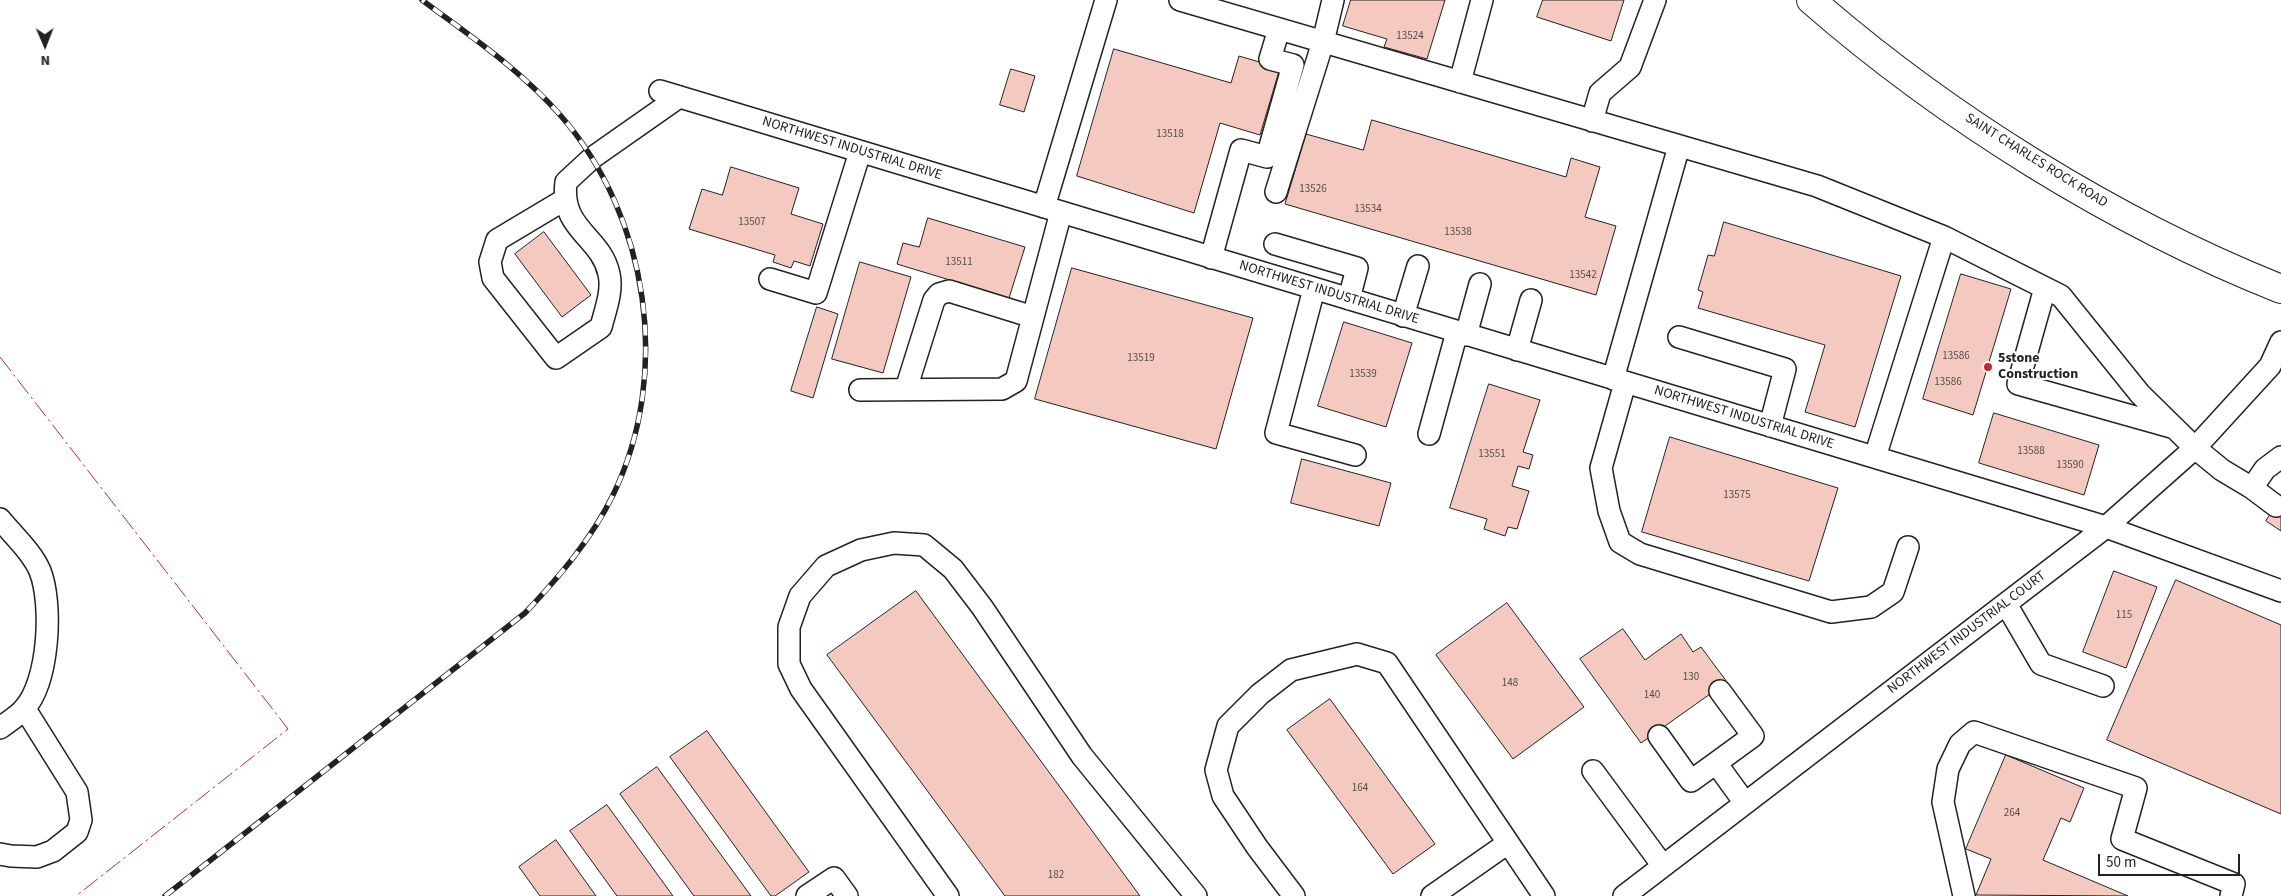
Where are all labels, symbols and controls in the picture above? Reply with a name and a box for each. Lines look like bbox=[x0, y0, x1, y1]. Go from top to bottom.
north arrow bbox=[20, 20, 70, 70]
house number: 13524 bbox=[1396, 30, 1424, 44]
text: N bbox=[40, 50, 50, 70]
street label: SAINT CHARLES ROCK ROAD bbox=[1962, 110, 2110, 212]
street label: NORTHWEST INDUSTRIAL DRIVE bbox=[760, 114, 944, 184]
house number: 13518 bbox=[1156, 128, 1184, 142]
house number: 13526 bbox=[1299, 183, 1327, 197]
house number: 13534 bbox=[1354, 203, 1382, 217]
house number: 13507 bbox=[738, 216, 766, 230]
house number: 13538 bbox=[1444, 226, 1472, 240]
house number: 13511 bbox=[945, 256, 973, 270]
street label: NORTHWEST INDUSTRIAL DRIVE bbox=[1237, 258, 1421, 328]
house number: 13542 bbox=[1569, 269, 1597, 283]
house number: 13586 bbox=[1942, 350, 1970, 364]
place label: 5stone Construction bbox=[1998, 351, 2078, 384]
house number: 13519 bbox=[1127, 352, 1155, 366]
marker: 5stone Construction bbox=[1982, 361, 1994, 373]
house number: 13539 bbox=[1349, 368, 1377, 382]
house number: 13586 bbox=[1934, 376, 1962, 390]
street label: NORTHWEST INDUSTRIAL DRIVE bbox=[1652, 383, 1836, 453]
house number: 13588 bbox=[2017, 445, 2045, 459]
house number: 13551 bbox=[1478, 448, 1506, 462]
house number: 13590 bbox=[2056, 459, 2084, 473]
house number: 13575 bbox=[1723, 489, 1751, 503]
street label: NORTHWEST INDUSTRIAL COURT bbox=[1885, 568, 2049, 698]
house number: 115 bbox=[2116, 609, 2132, 623]
house number: 130 bbox=[1683, 671, 1699, 685]
house number: 148 bbox=[1502, 677, 1518, 691]
house number: 140 bbox=[1644, 689, 1660, 703]
house number: 164 bbox=[1352, 782, 1368, 796]
house number: 264 bbox=[2004, 807, 2020, 821]
scale bar bbox=[2101, 844, 2244, 876]
text: 50 m bbox=[2106, 852, 2136, 873]
house number: 182 bbox=[1048, 869, 1064, 883]

